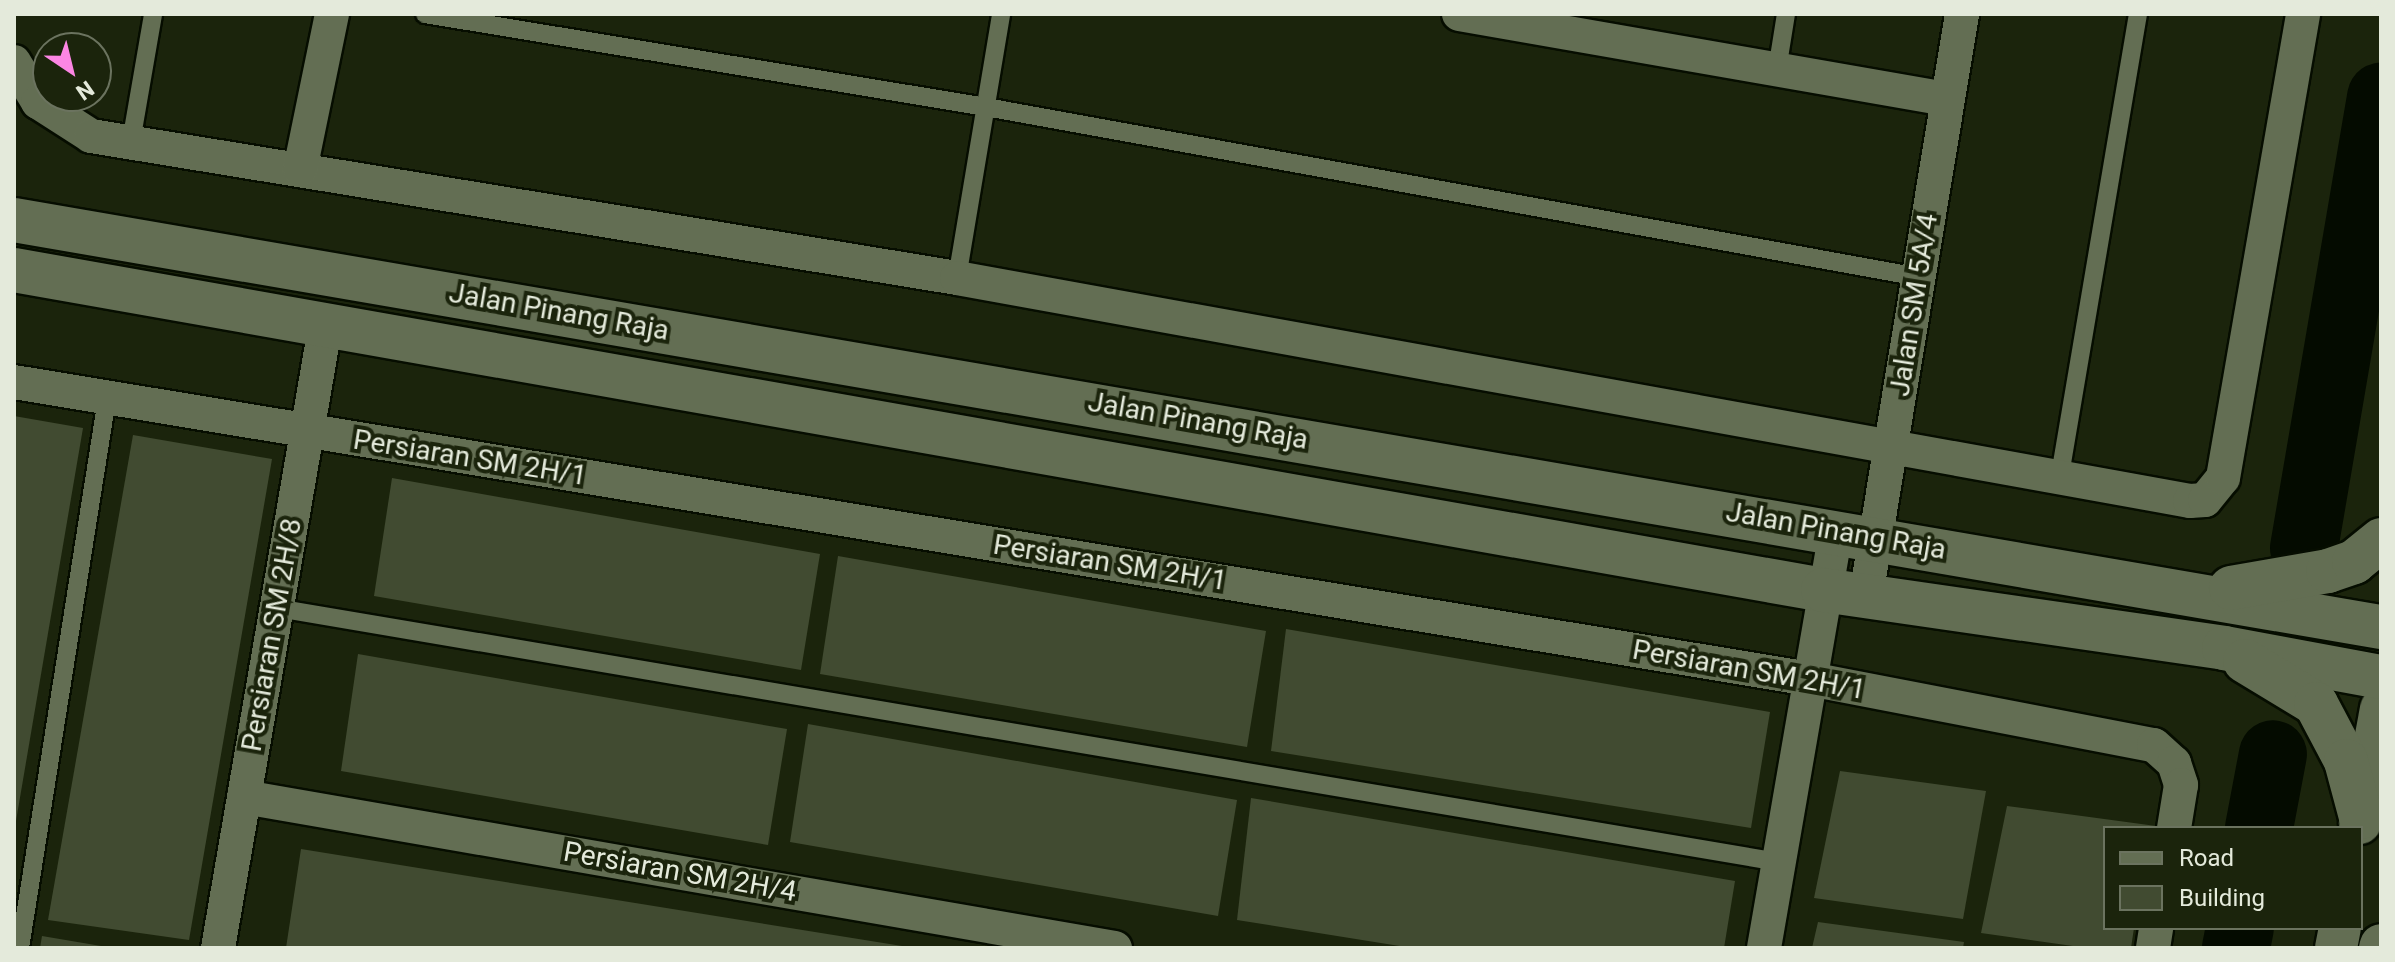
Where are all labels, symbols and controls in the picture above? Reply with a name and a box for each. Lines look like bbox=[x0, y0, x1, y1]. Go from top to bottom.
north arrow bbox=[32, 32, 112, 112]
text: N bbox=[71, 76, 98, 105]
street label: Jalan SM 5A/4 bbox=[1883, 211, 1945, 399]
street label: Jalan Pinang Raja bbox=[446, 276, 672, 348]
street label: Jalan Pinang Raja bbox=[1085, 385, 1311, 457]
street label: Persiaran SM 2H/1 bbox=[351, 423, 589, 493]
street label: Jalan Pinang Raja bbox=[1723, 495, 1949, 567]
street label: Persiaran SM 2H/8 bbox=[235, 516, 309, 754]
street label: Persiaran SM 2H/1 bbox=[991, 528, 1229, 598]
street label: Persiaran SM 2H/1 bbox=[1630, 633, 1868, 707]
legend bbox=[2103, 826, 2363, 930]
street label: Persiaran SM 2H/4 bbox=[561, 835, 799, 909]
text: Road bbox=[2179, 844, 2234, 872]
text: Building bbox=[2179, 884, 2265, 912]

